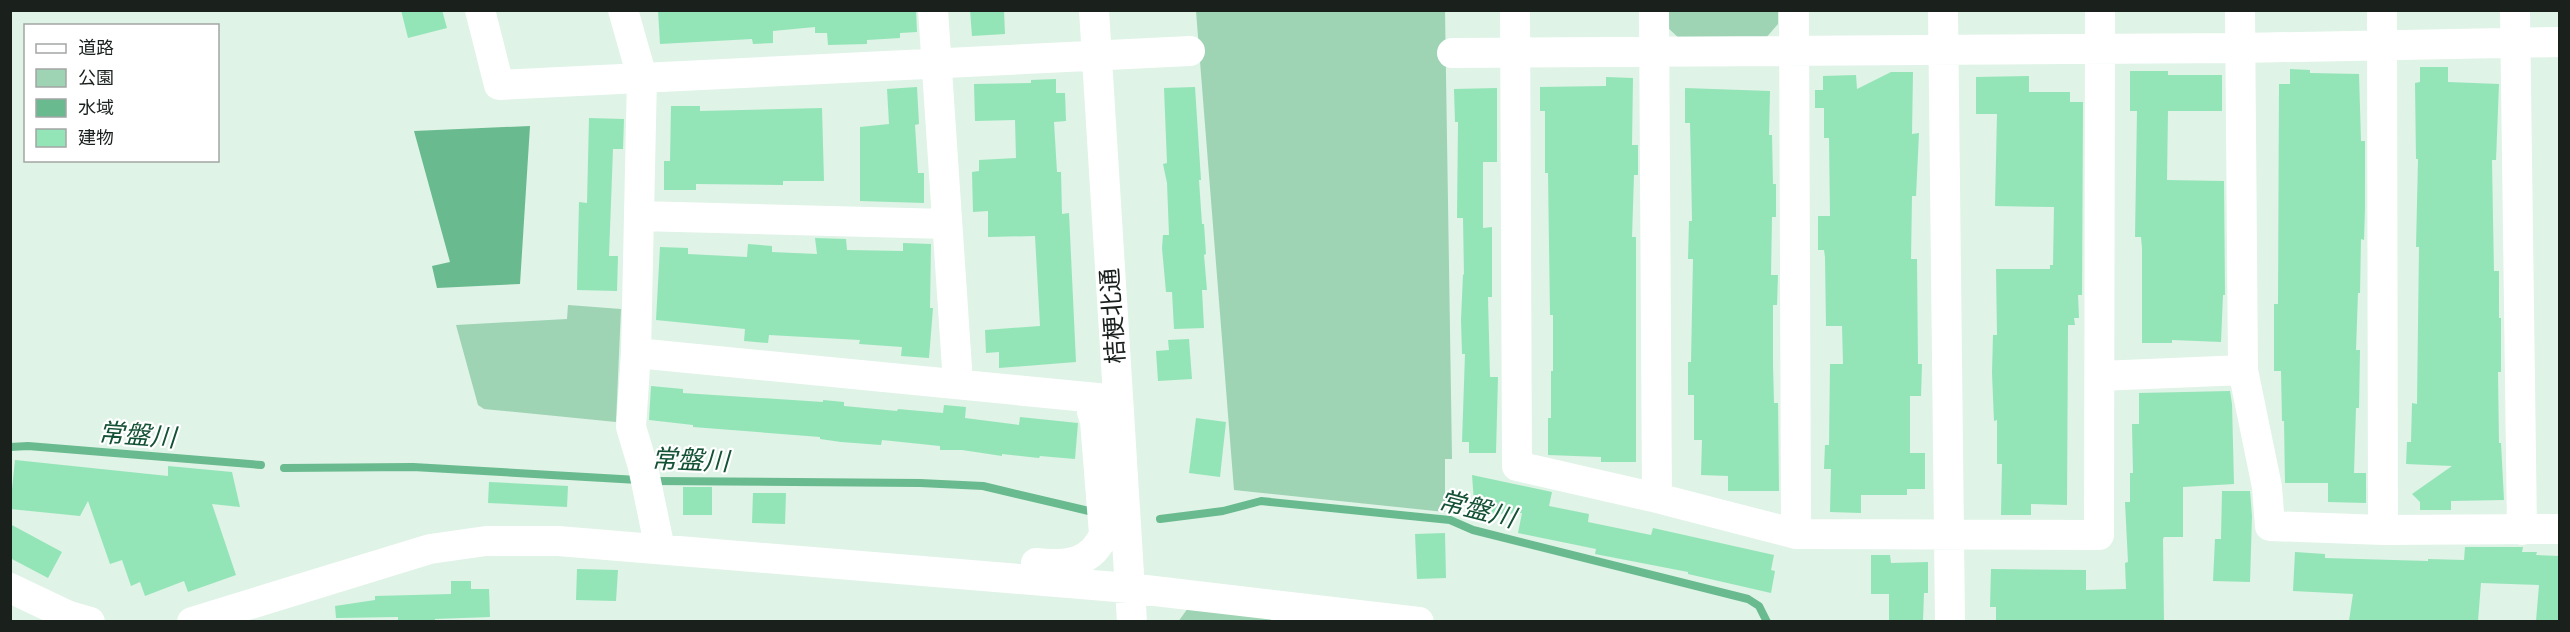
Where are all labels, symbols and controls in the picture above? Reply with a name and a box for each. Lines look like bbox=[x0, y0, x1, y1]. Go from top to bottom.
legend bbox=[24, 24, 219, 162]
text: 道路 bbox=[78, 38, 114, 58]
text: 公園 bbox=[78, 69, 114, 88]
text: 水域 bbox=[78, 99, 114, 118]
text: 建物 bbox=[78, 128, 114, 148]
street label: 桔梗北通 bbox=[1097, 267, 1129, 365]
water label: 常盤川 bbox=[97, 419, 180, 452]
water label: 常盤川 bbox=[651, 446, 732, 475]
water label: 常盤川 bbox=[1436, 487, 1521, 533]

